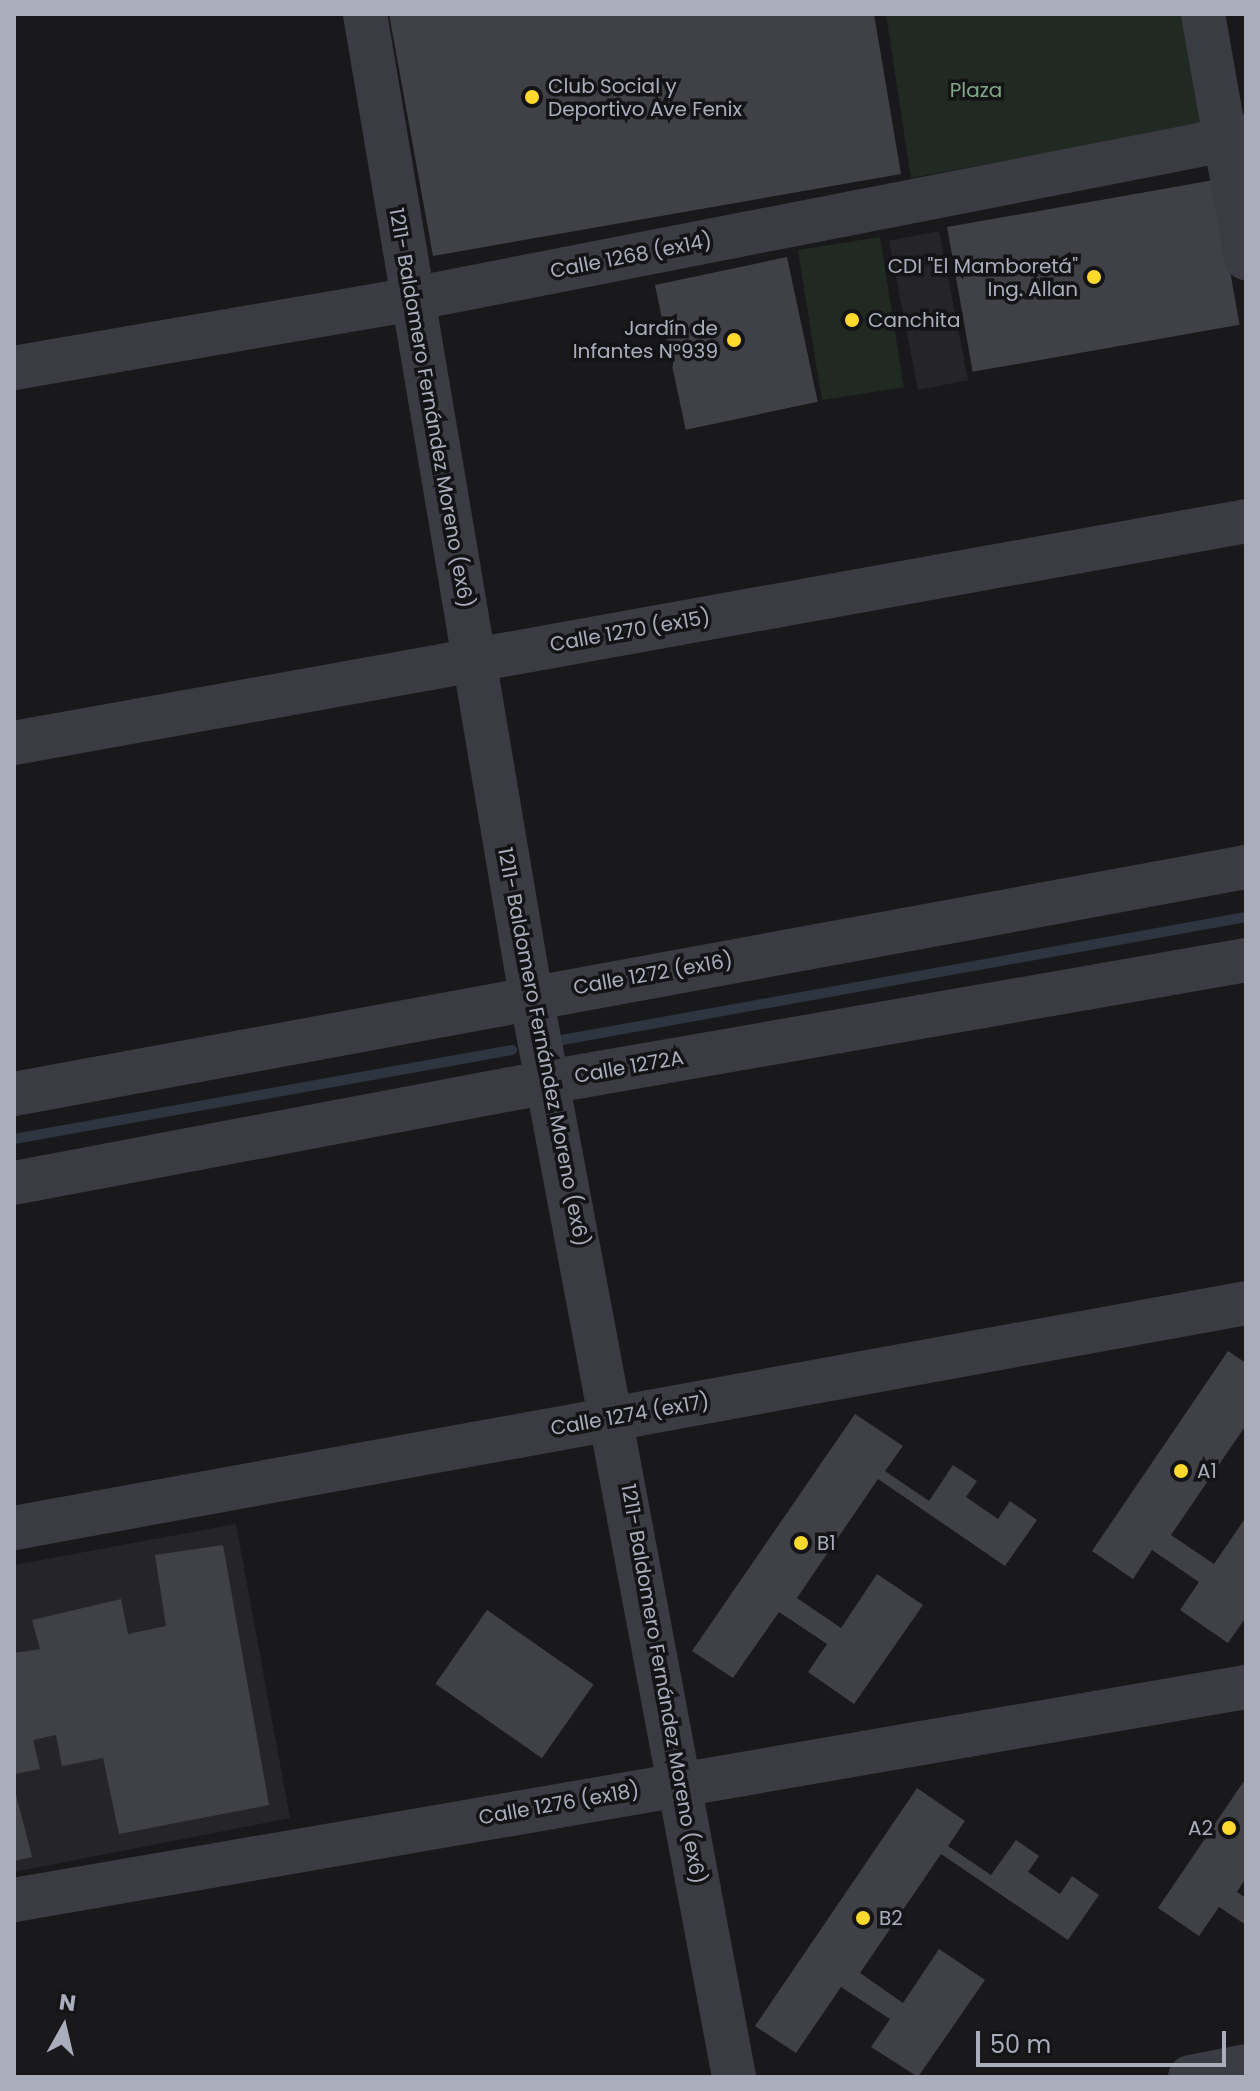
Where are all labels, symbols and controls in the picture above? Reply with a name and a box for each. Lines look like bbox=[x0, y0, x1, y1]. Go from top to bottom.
place label: Club Social y Deportivo Ave Fenix bbox=[548, 74, 742, 121]
park label: Plaza bbox=[950, 78, 1002, 102]
marker: Club Social y Deportivo Ave Fenix bbox=[523, 88, 541, 106]
street label: 1211- Baldomero Fernández Moreno (ex6) bbox=[384, 206, 478, 610]
street label: Calle 1268 (ex14) bbox=[548, 229, 714, 283]
place label: CDI "El Mamboretá" Ing. Allan bbox=[888, 254, 1078, 301]
marker: CDI "El Mamboretá" Ing. Allan bbox=[1085, 268, 1103, 286]
place label: Canchita bbox=[868, 308, 960, 332]
marker: Canchita bbox=[843, 311, 861, 329]
place label: Jardín de Infantes N°939 bbox=[573, 316, 718, 363]
marker: Jardín de Infantes N°939 bbox=[725, 331, 743, 349]
street label: Calle 1270 (ex15) bbox=[548, 605, 712, 657]
street label: 1211- Baldomero Fernández Moreno (ex6) bbox=[493, 846, 593, 1248]
street label: Calle 1272 (ex16) bbox=[571, 948, 735, 1000]
street label: Calle 1272A bbox=[573, 1046, 685, 1088]
street label: Calle 1274 (ex17) bbox=[549, 1389, 711, 1441]
place label: A1 bbox=[1197, 1459, 1217, 1483]
marker: A1 bbox=[1172, 1462, 1190, 1480]
street label: 1211- Baldomero Fernández Moreno (ex6) bbox=[616, 1482, 710, 1886]
place label: B1 bbox=[817, 1531, 836, 1555]
marker: B1 bbox=[792, 1534, 810, 1552]
street label: Calle 1276 (ex18) bbox=[477, 1778, 641, 1830]
place label: A2 bbox=[1188, 1816, 1213, 1840]
marker: A2 bbox=[1220, 1819, 1238, 1837]
place label: B2 bbox=[879, 1906, 903, 1930]
marker: B2 bbox=[854, 1909, 872, 1927]
text: N bbox=[57, 1986, 78, 2019]
north arrow bbox=[24, 1987, 104, 2067]
scale bar bbox=[980, 2015, 1230, 2065]
text: 50 m bbox=[990, 2028, 1051, 2061]

